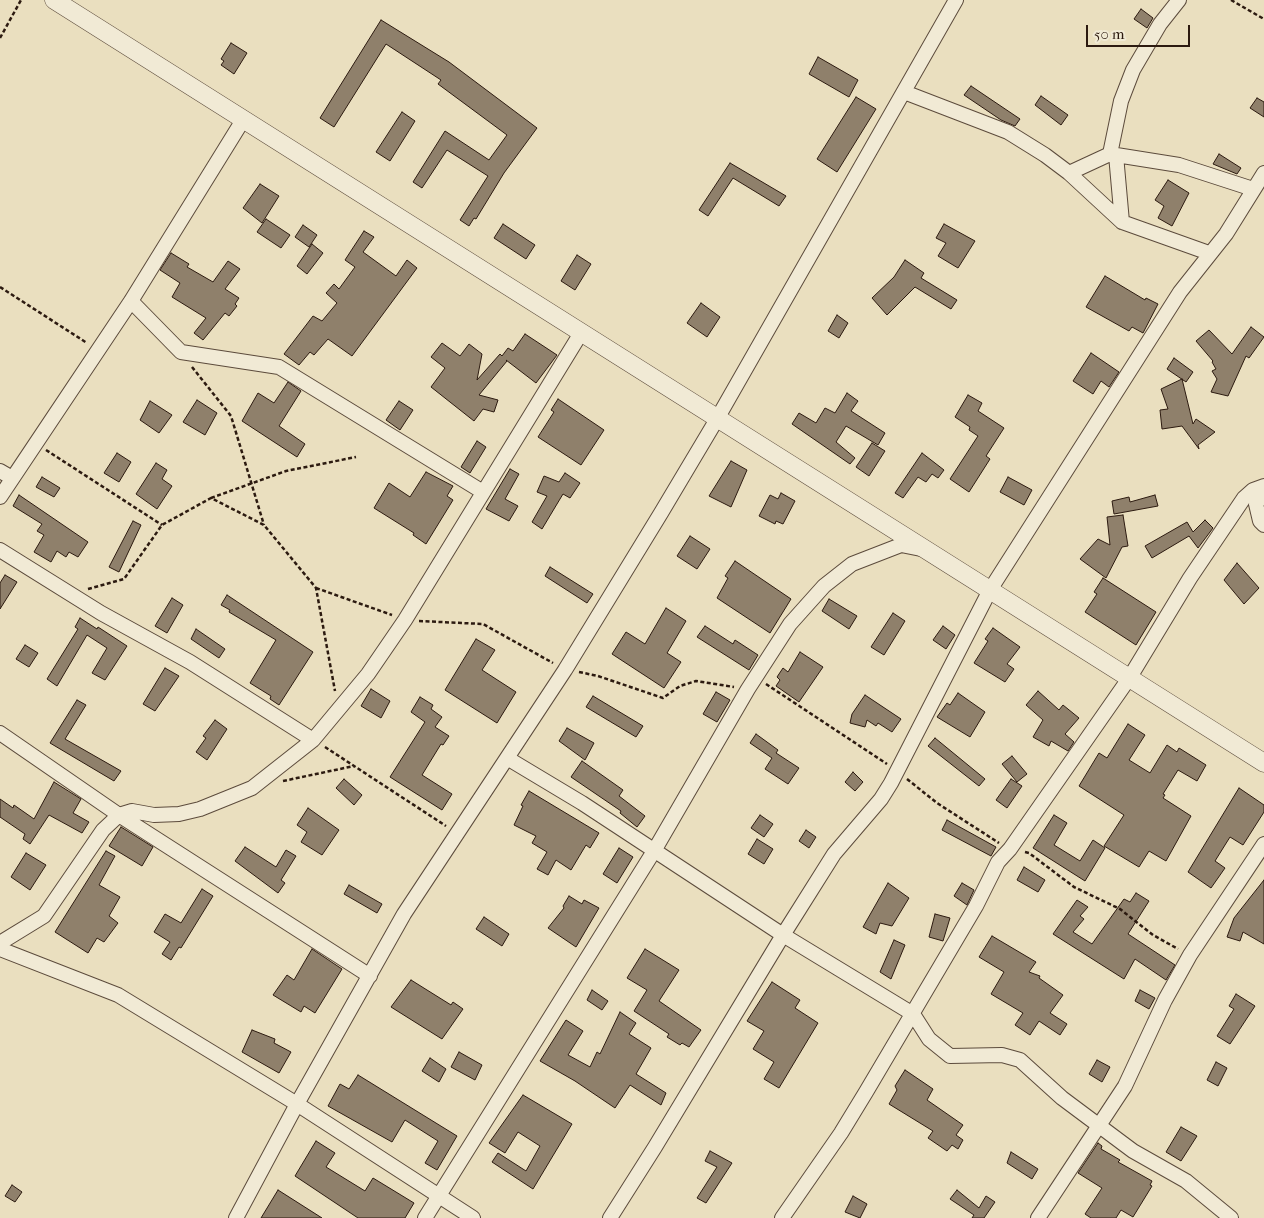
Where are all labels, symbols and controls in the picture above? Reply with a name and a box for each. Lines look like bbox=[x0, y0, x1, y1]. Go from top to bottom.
scale bar bbox=[1089, 15, 1193, 47]
text: 50 m bbox=[1094, 25, 1124, 43]

